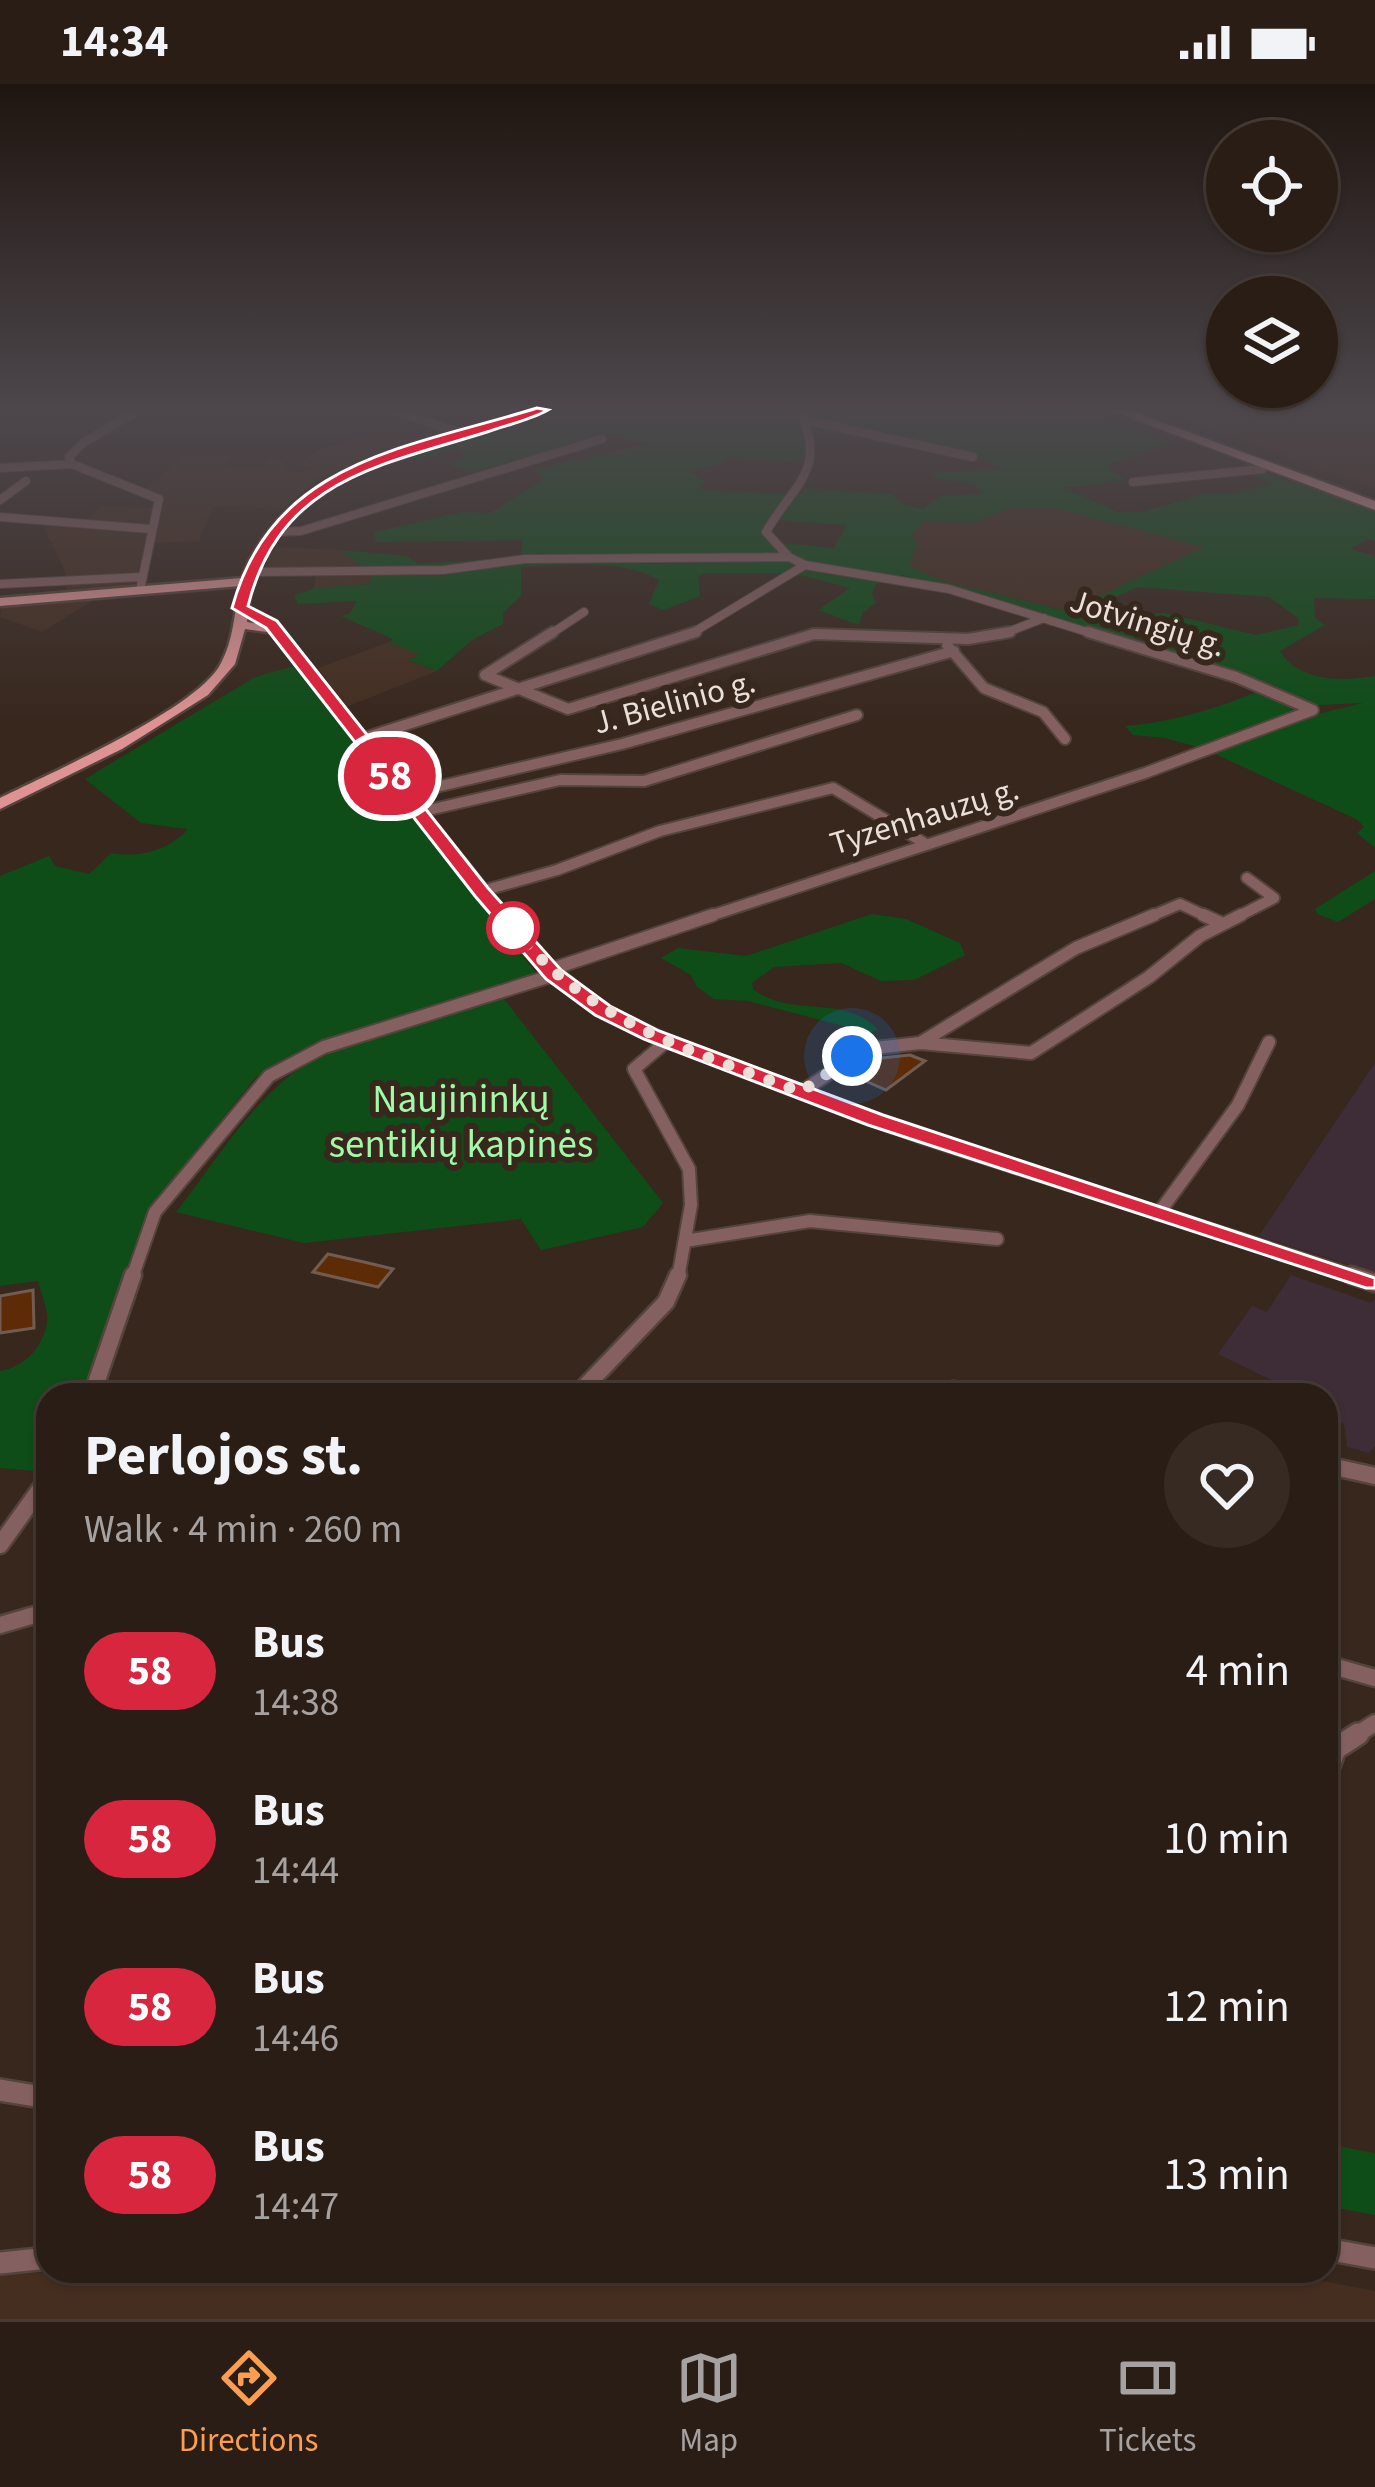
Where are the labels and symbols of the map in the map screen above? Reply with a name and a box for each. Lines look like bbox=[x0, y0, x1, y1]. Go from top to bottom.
street label: Jotvingių g. bbox=[1064, 578, 1231, 669]
street label: J. Bielinio g. bbox=[588, 658, 761, 747]
line badge: 58 bbox=[336, 737, 444, 815]
street label: Tyzenhauzų g. bbox=[824, 765, 1025, 867]
unlabelled marker bbox=[488, 903, 538, 953]
your location bbox=[822, 1026, 882, 1086]
park label: Naujininkų sentikių kapinės bbox=[329, 1072, 593, 1173]

